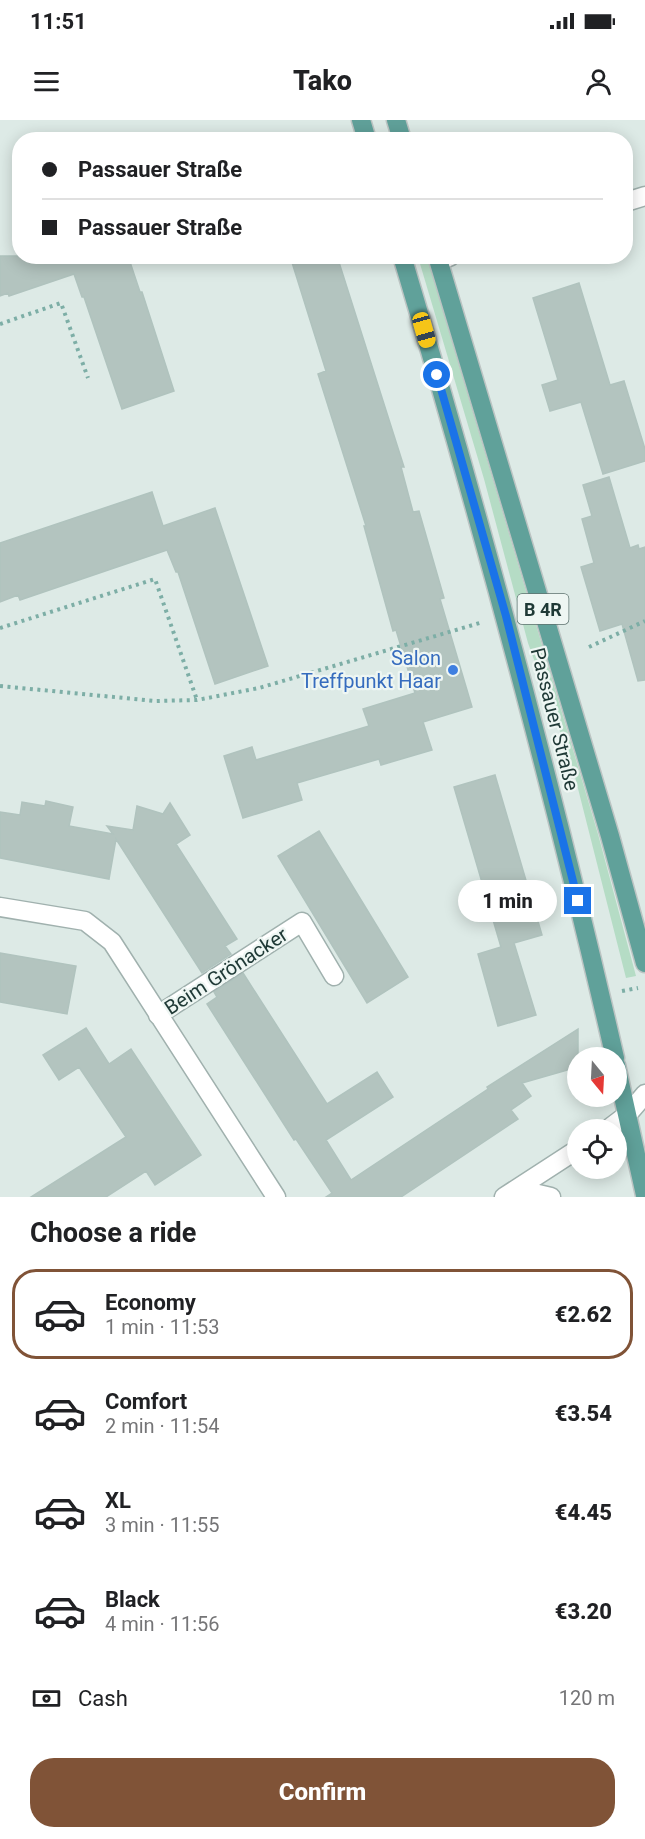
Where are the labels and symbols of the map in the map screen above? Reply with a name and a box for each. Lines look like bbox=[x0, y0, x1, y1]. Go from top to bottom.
car bbox=[410, 310, 438, 350]
route start bbox=[423, 361, 450, 388]
road number: B 4R bbox=[518, 594, 568, 624]
street label: Passauer Straße bbox=[526, 645, 584, 793]
place label: Salon Treffpunkt Haar bbox=[301, 646, 441, 693]
marker: Salon Treffpunkt Haar bbox=[446, 663, 460, 677]
callout: 1 min bbox=[458, 880, 557, 922]
route end bbox=[564, 887, 591, 914]
street label: Beim Grönacker bbox=[160, 922, 292, 1020]
north arrow bbox=[567, 1047, 627, 1107]

